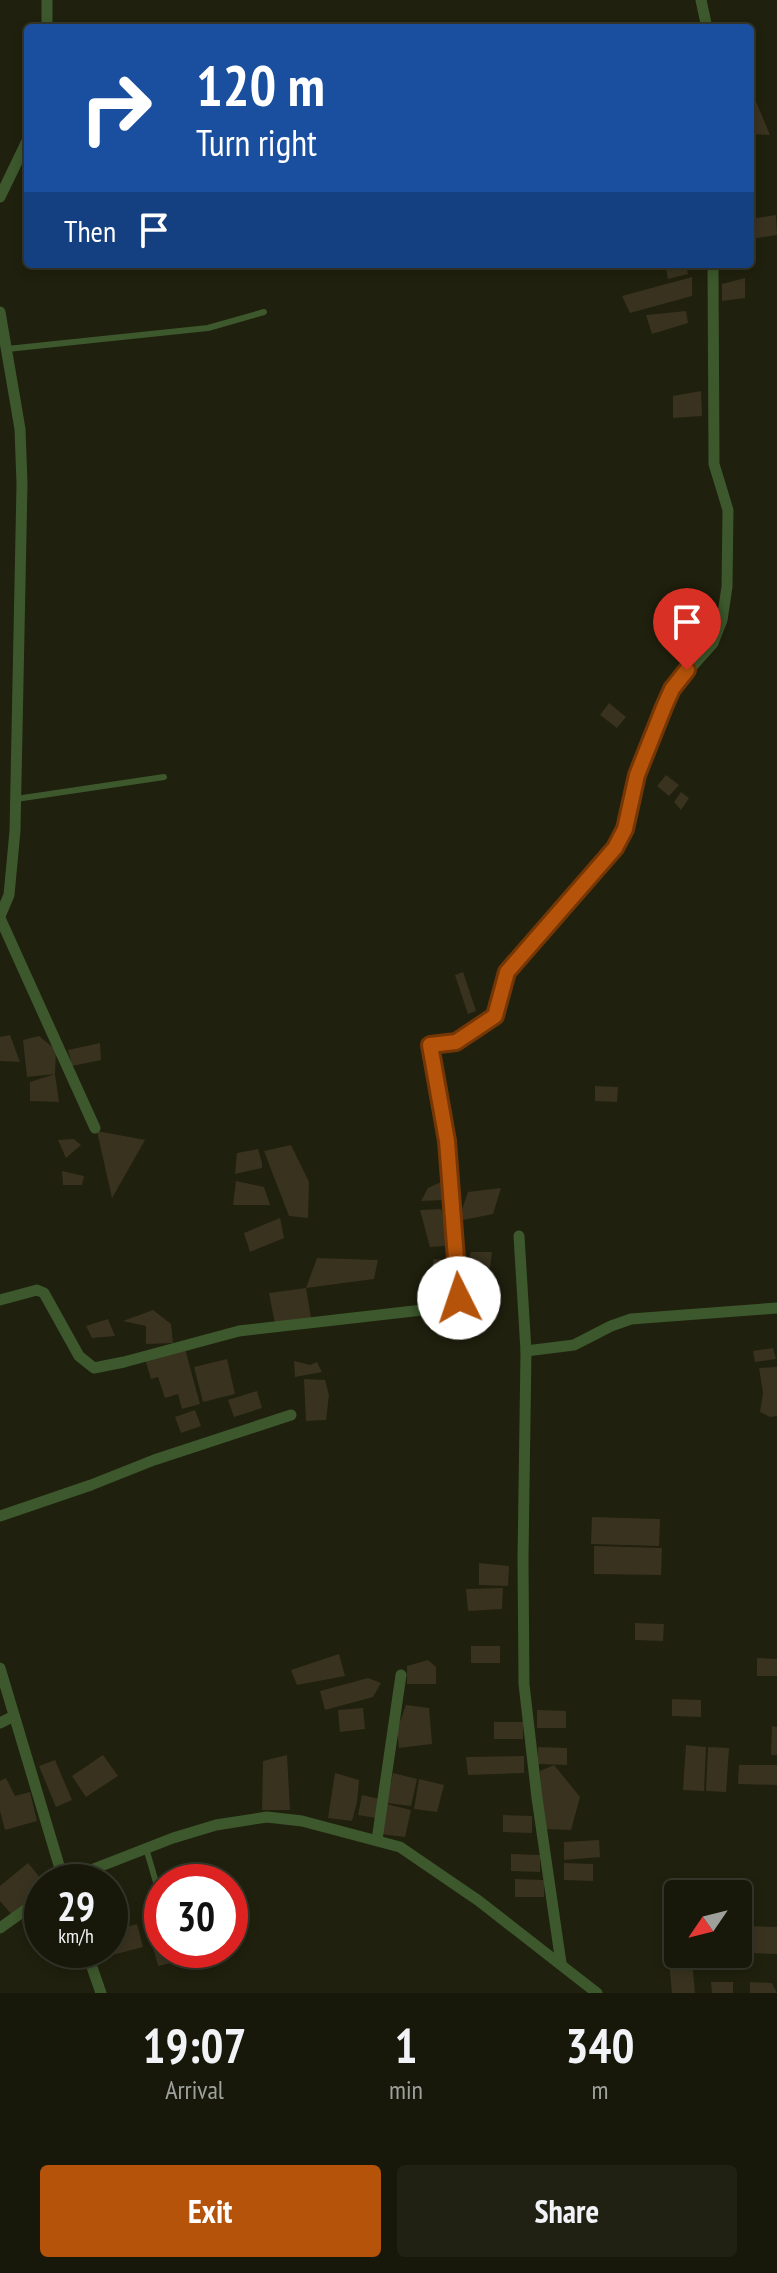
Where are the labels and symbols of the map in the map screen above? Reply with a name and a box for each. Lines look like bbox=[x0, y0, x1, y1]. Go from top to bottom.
pin bbox=[653, 588, 721, 670]
position arrow bbox=[417, 1256, 501, 1340]
speed limit sign: 30 bbox=[144, 1864, 248, 1968]
north arrow bbox=[664, 1880, 752, 1968]

